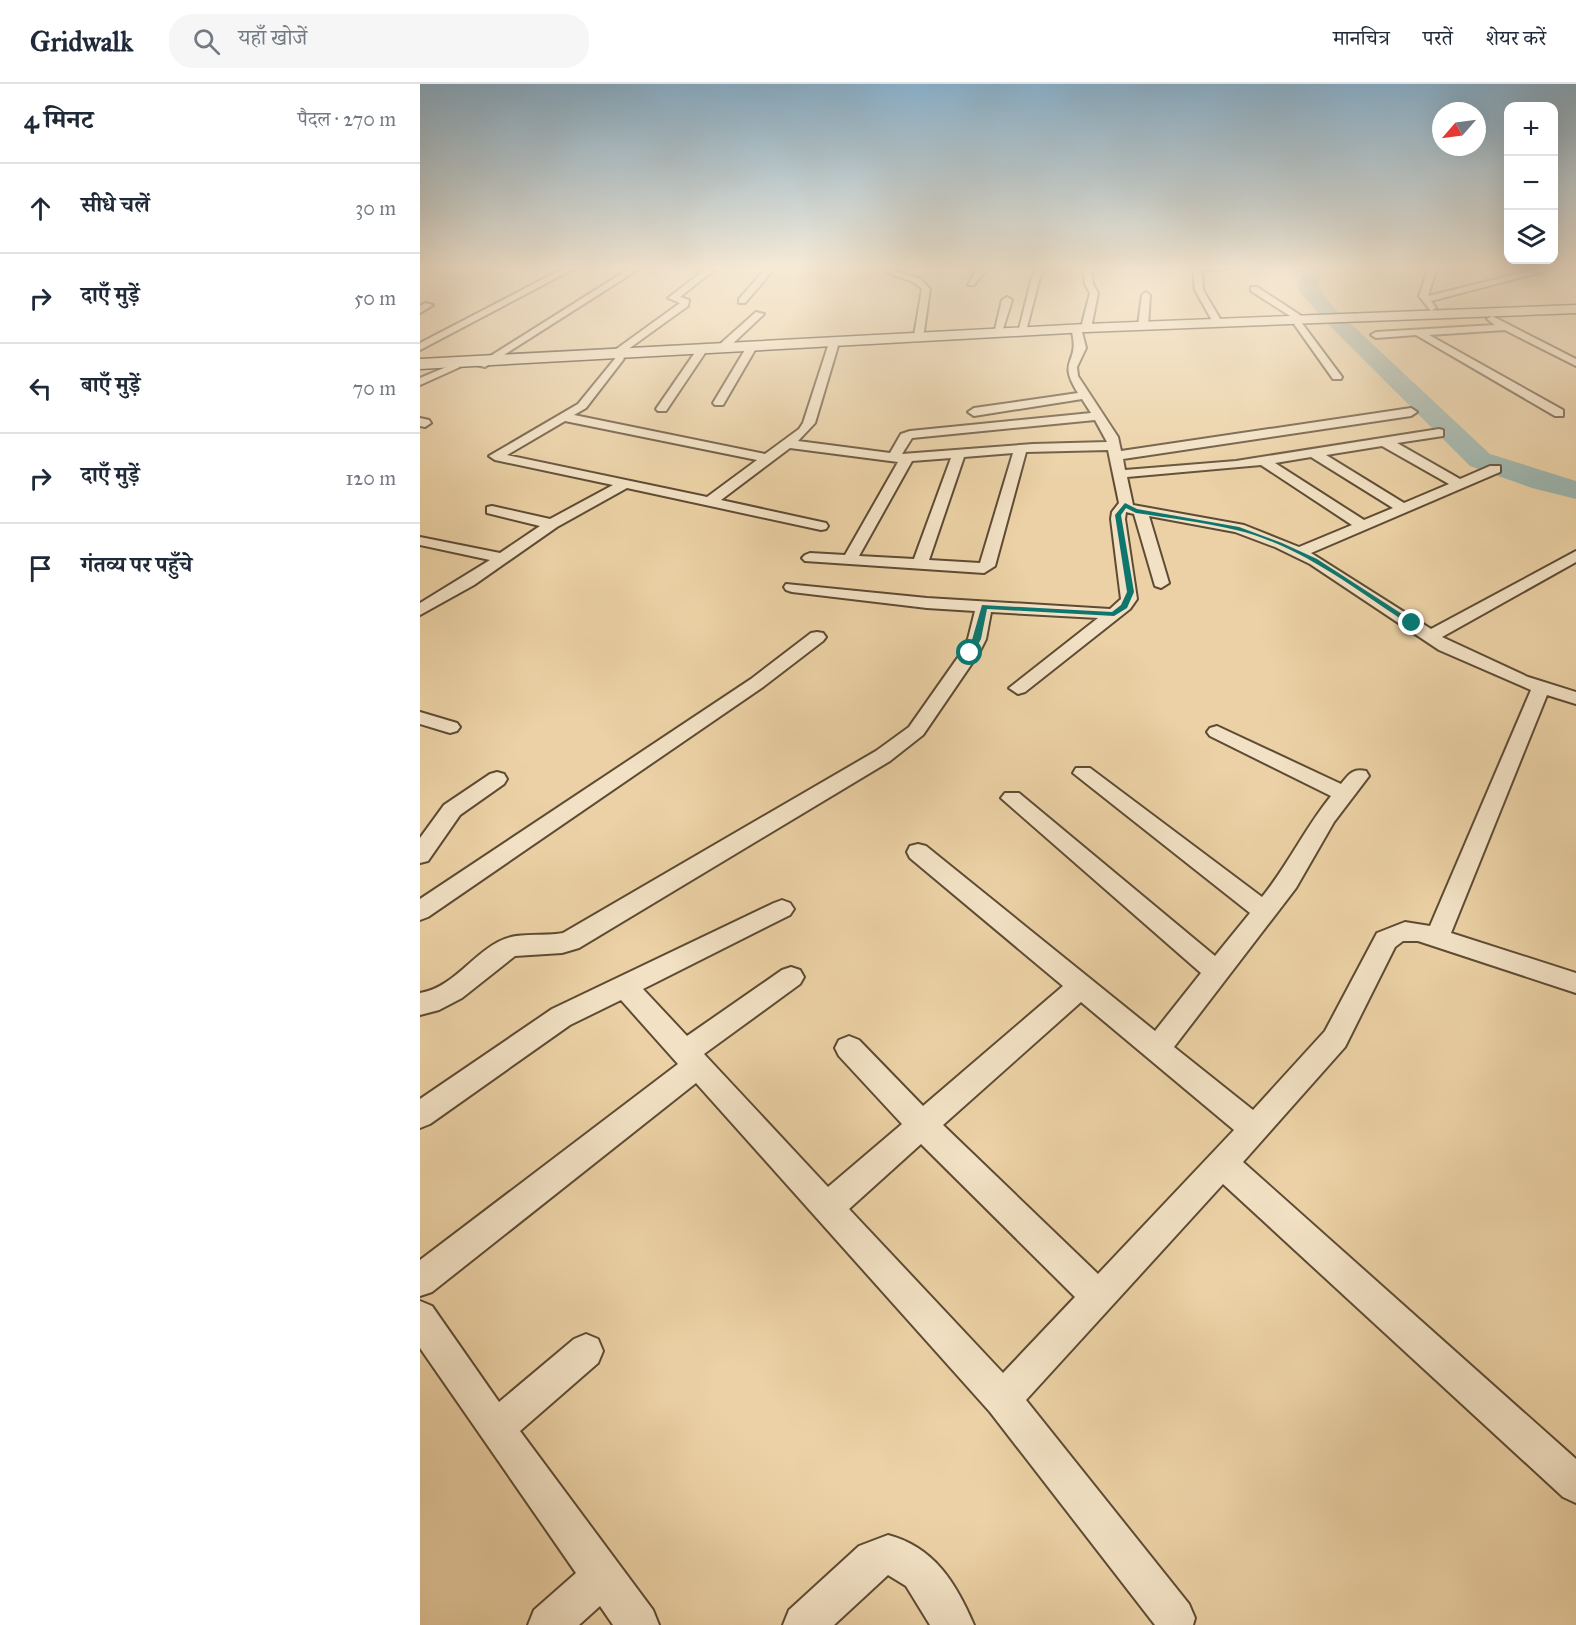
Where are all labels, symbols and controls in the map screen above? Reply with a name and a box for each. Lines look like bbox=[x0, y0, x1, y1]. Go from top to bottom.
search box bbox=[169, 14, 589, 68]
text: Gridwalk bbox=[30, 24, 133, 59]
text: यहाँ खोजें bbox=[238, 24, 307, 51]
icon: search bbox=[190, 25, 223, 58]
text: मानचित्र bbox=[1333, 25, 1390, 51]
text: परतें bbox=[1423, 25, 1453, 51]
text: शेयर करें bbox=[1486, 25, 1546, 51]
north arrow bbox=[1432, 102, 1486, 156]
map controls bbox=[1504, 102, 1558, 264]
button: + bbox=[1504, 102, 1558, 156]
text: 4 मिनट bbox=[24, 103, 93, 135]
text: पैदल · 270 m bbox=[298, 107, 396, 131]
button: − bbox=[1504, 156, 1558, 210]
text: सीधे चलें bbox=[81, 191, 150, 218]
icon: ahead bbox=[24, 192, 57, 225]
text: 30 m bbox=[355, 196, 396, 220]
button: layers bbox=[1504, 210, 1558, 264]
text: दाएँ मुड़ें bbox=[81, 281, 140, 308]
icon: right bbox=[24, 282, 57, 315]
text: 50 m bbox=[354, 286, 396, 310]
text: बाएँ मुड़ें bbox=[81, 371, 140, 398]
icon: left bbox=[24, 372, 57, 405]
text: 70 m bbox=[353, 376, 396, 400]
text: दाएँ मुड़ें bbox=[81, 461, 140, 488]
icon: right bbox=[24, 462, 57, 495]
text: 120 m bbox=[345, 466, 396, 490]
text: गंतव्य पर पहुँचे bbox=[81, 551, 192, 578]
icon: arrive bbox=[24, 552, 57, 585]
route end bbox=[1398, 609, 1424, 635]
route start bbox=[956, 639, 982, 665]

